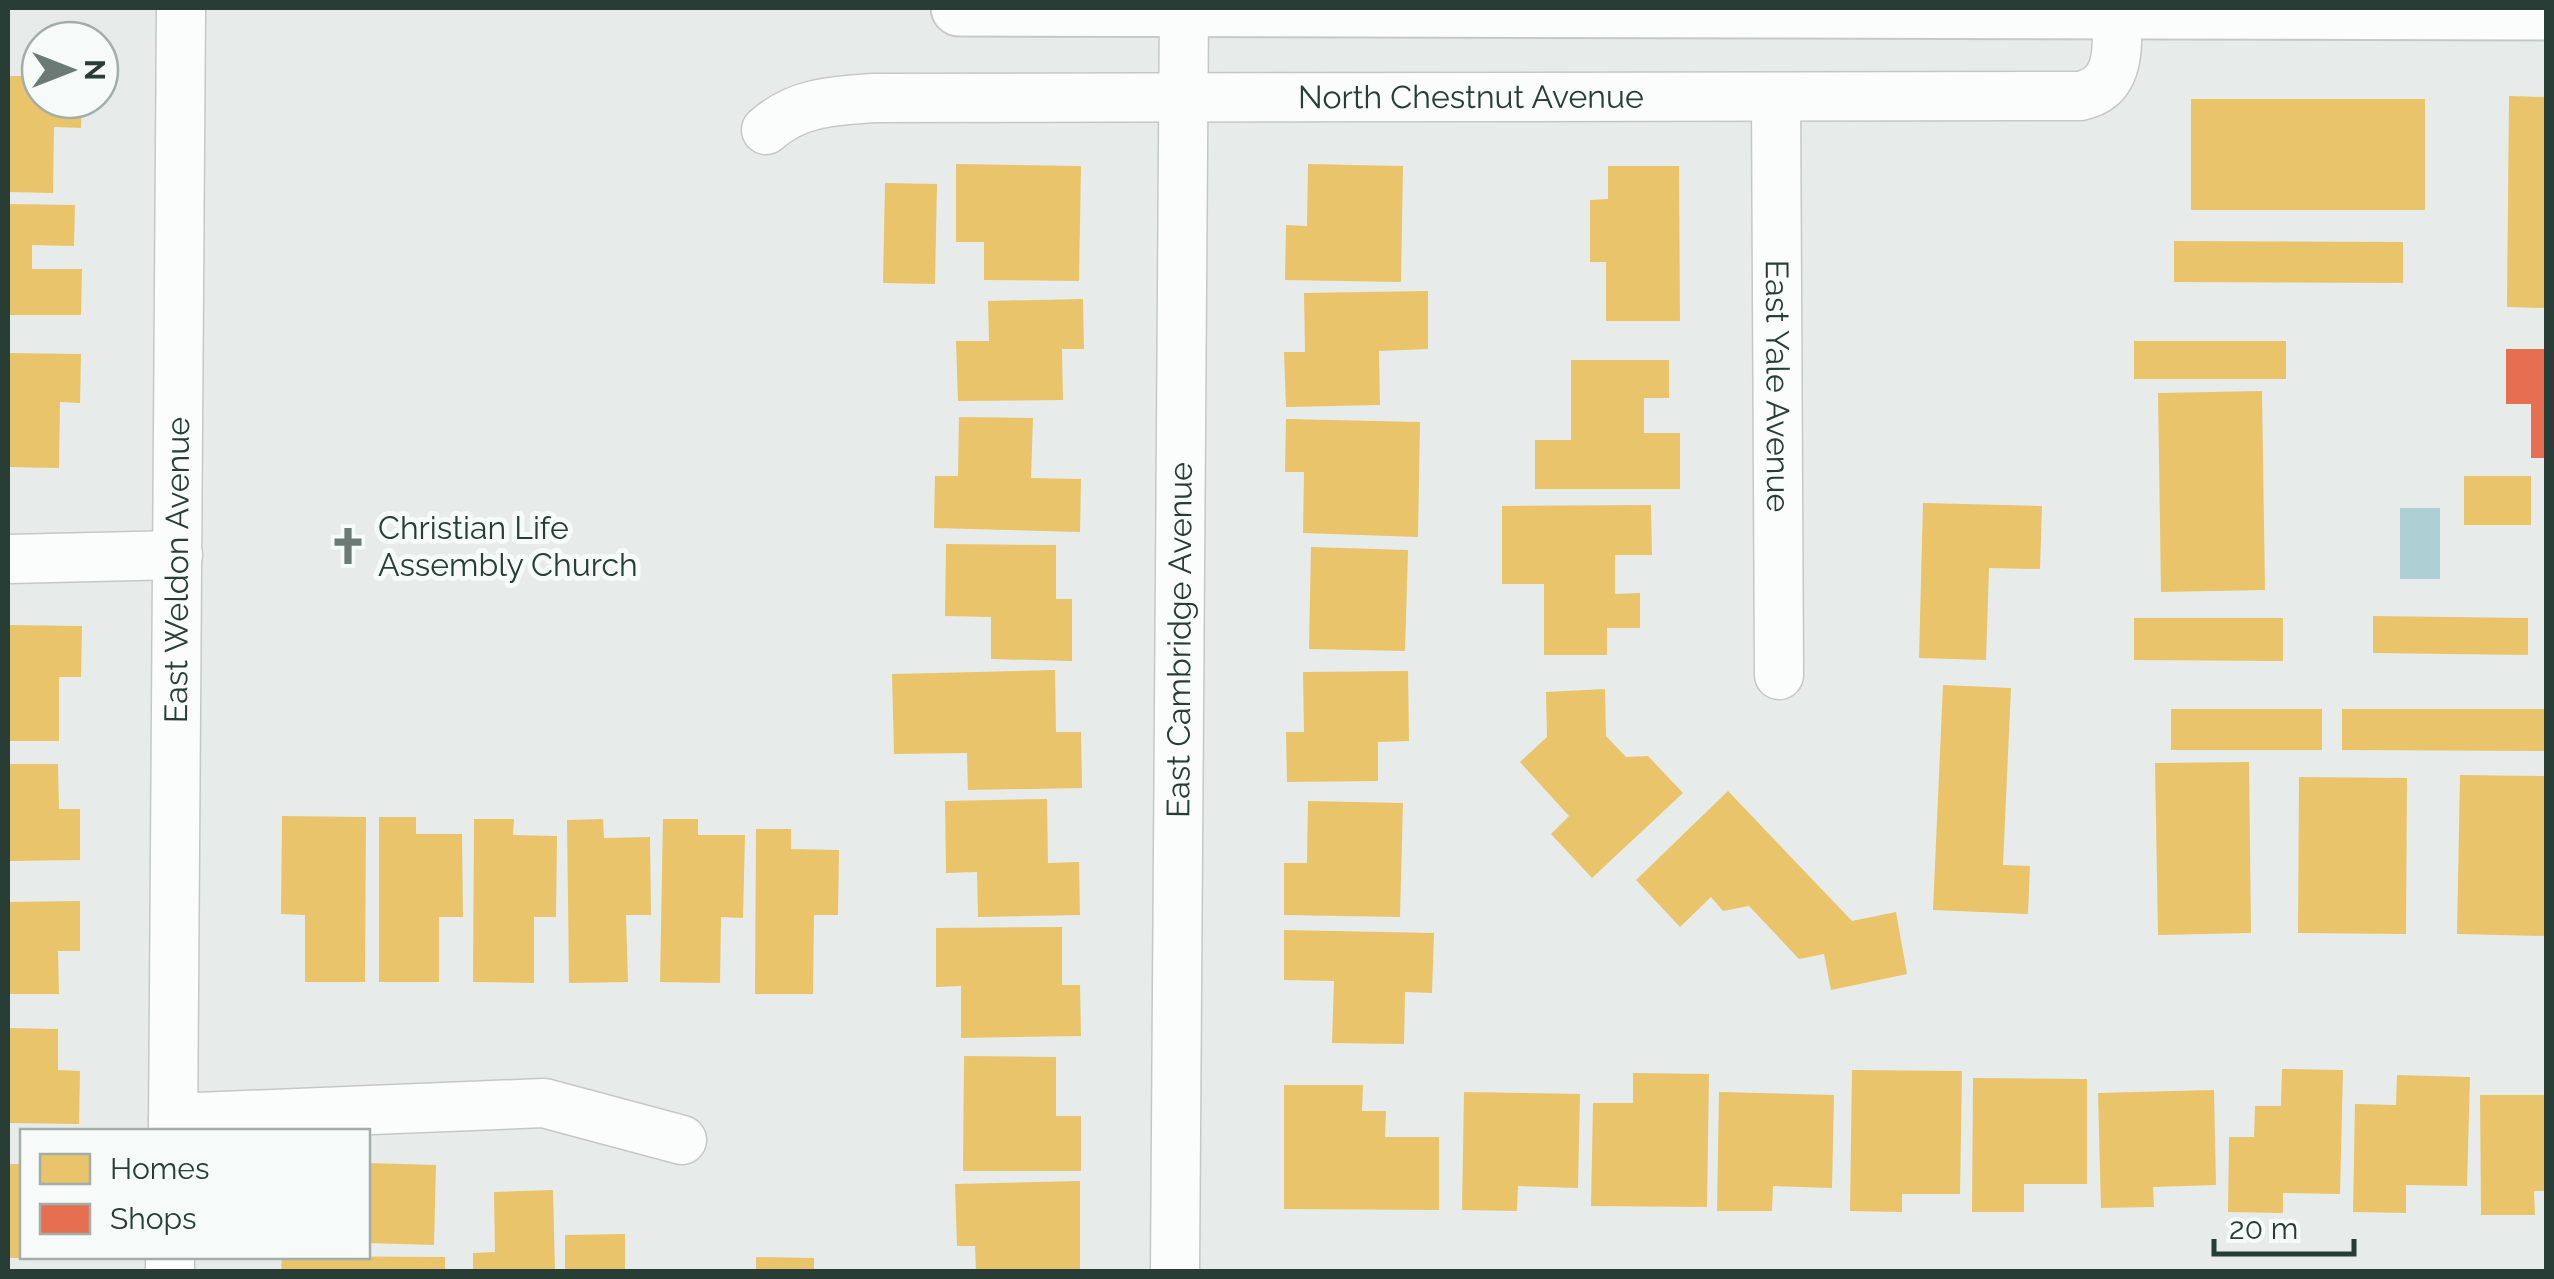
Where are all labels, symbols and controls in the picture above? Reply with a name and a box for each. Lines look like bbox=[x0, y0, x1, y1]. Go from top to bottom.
north arrow bbox=[20, 20, 120, 120]
text: N bbox=[78, 59, 111, 81]
street label: North Chestnut Avenue bbox=[1298, 78, 1644, 115]
street label: East Yale Avenue bbox=[1759, 260, 1797, 512]
street label: East Weldon Avenue bbox=[157, 417, 196, 723]
street label: East Cambridge Avenue bbox=[1159, 462, 1199, 818]
place label: Christian Life Assembly Church bbox=[378, 509, 638, 583]
church icon: Christian Life Assembly Church bbox=[327, 525, 369, 567]
legend bbox=[20, 1129, 370, 1259]
text: Homes bbox=[110, 1151, 209, 1186]
scale bar bbox=[2214, 1194, 2354, 1256]
text: Shops bbox=[110, 1201, 197, 1236]
text: 20 m bbox=[2229, 1211, 2298, 1246]

